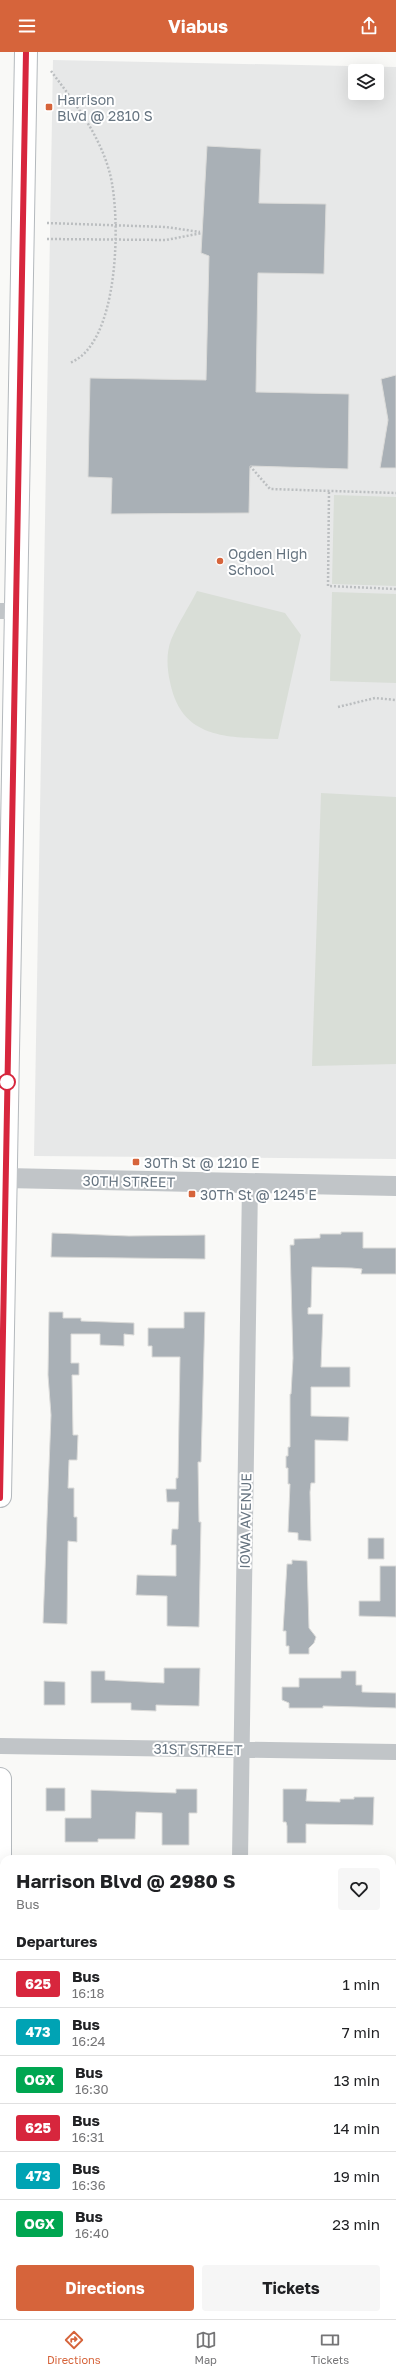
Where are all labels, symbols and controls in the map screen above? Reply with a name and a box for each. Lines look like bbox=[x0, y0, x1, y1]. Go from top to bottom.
icon: menu bbox=[16, 15, 38, 37]
text: Viabus bbox=[168, 15, 228, 37]
icon: share bbox=[358, 15, 380, 37]
map controls bbox=[348, 64, 384, 100]
button: layers bbox=[348, 64, 384, 100]
place label: Harrison Blvd @ 2810 S bbox=[57, 91, 153, 124]
marker: Harrison Blvd @ 2810 S bbox=[44, 102, 54, 112]
place label: Ogden High School bbox=[228, 545, 307, 578]
marker: Ogden High School bbox=[215, 556, 225, 566]
unlabelled marker bbox=[0, 1073, 16, 1091]
place label: 30Th St @ 1210 E bbox=[144, 1154, 260, 1171]
marker: 30Th St @ 1210 E bbox=[131, 1157, 141, 1167]
street label: 30TH STREET bbox=[83, 1172, 176, 1190]
place label: 30Th St @ 1245 E bbox=[200, 1186, 317, 1203]
marker: 30Th St @ 1245 E bbox=[187, 1189, 197, 1199]
street label: IOWA AVENUE bbox=[236, 1473, 254, 1569]
street label: 31ST STREET bbox=[153, 1740, 243, 1758]
button: heart bbox=[338, 1868, 380, 1910]
text: Harrison Blvd @ 2980 S bbox=[16, 1869, 235, 1892]
text: Bus bbox=[16, 1896, 39, 1912]
text: Departures bbox=[16, 1932, 97, 1950]
text: Bus bbox=[72, 1967, 100, 1985]
text: 625 bbox=[25, 1975, 51, 1992]
text: 1 min bbox=[342, 1975, 380, 1993]
text: 16:18 bbox=[72, 1985, 104, 2001]
text: Bus bbox=[72, 2015, 100, 2033]
text: 473 bbox=[26, 2023, 50, 2040]
text: 7 min bbox=[342, 2023, 380, 2041]
text: 16:24 bbox=[72, 2033, 106, 2049]
text: Bus bbox=[75, 2063, 103, 2081]
text: OGX bbox=[24, 2071, 55, 2088]
text: 13 min bbox=[334, 2071, 380, 2089]
text: 16:30 bbox=[75, 2081, 109, 2097]
text: Bus bbox=[72, 2111, 100, 2129]
text: 625 bbox=[25, 2119, 51, 2136]
text: 14 min bbox=[333, 2119, 380, 2137]
text: 16:31 bbox=[72, 2129, 104, 2145]
text: Bus bbox=[72, 2159, 100, 2177]
text: 473 bbox=[26, 2167, 50, 2184]
text: 19 min bbox=[333, 2167, 380, 2185]
text: 16:36 bbox=[72, 2177, 106, 2193]
text: Bus bbox=[75, 2207, 103, 2225]
text: OGX bbox=[24, 2215, 55, 2232]
text: 23 min bbox=[332, 2215, 380, 2233]
text: 16:40 bbox=[75, 2225, 109, 2241]
button: Directions bbox=[16, 2265, 194, 2311]
button: Tickets bbox=[202, 2265, 380, 2311]
tab: Directions bbox=[47, 2329, 101, 2366]
tab: Map bbox=[194, 2329, 217, 2366]
tab: Tickets bbox=[311, 2329, 349, 2366]

